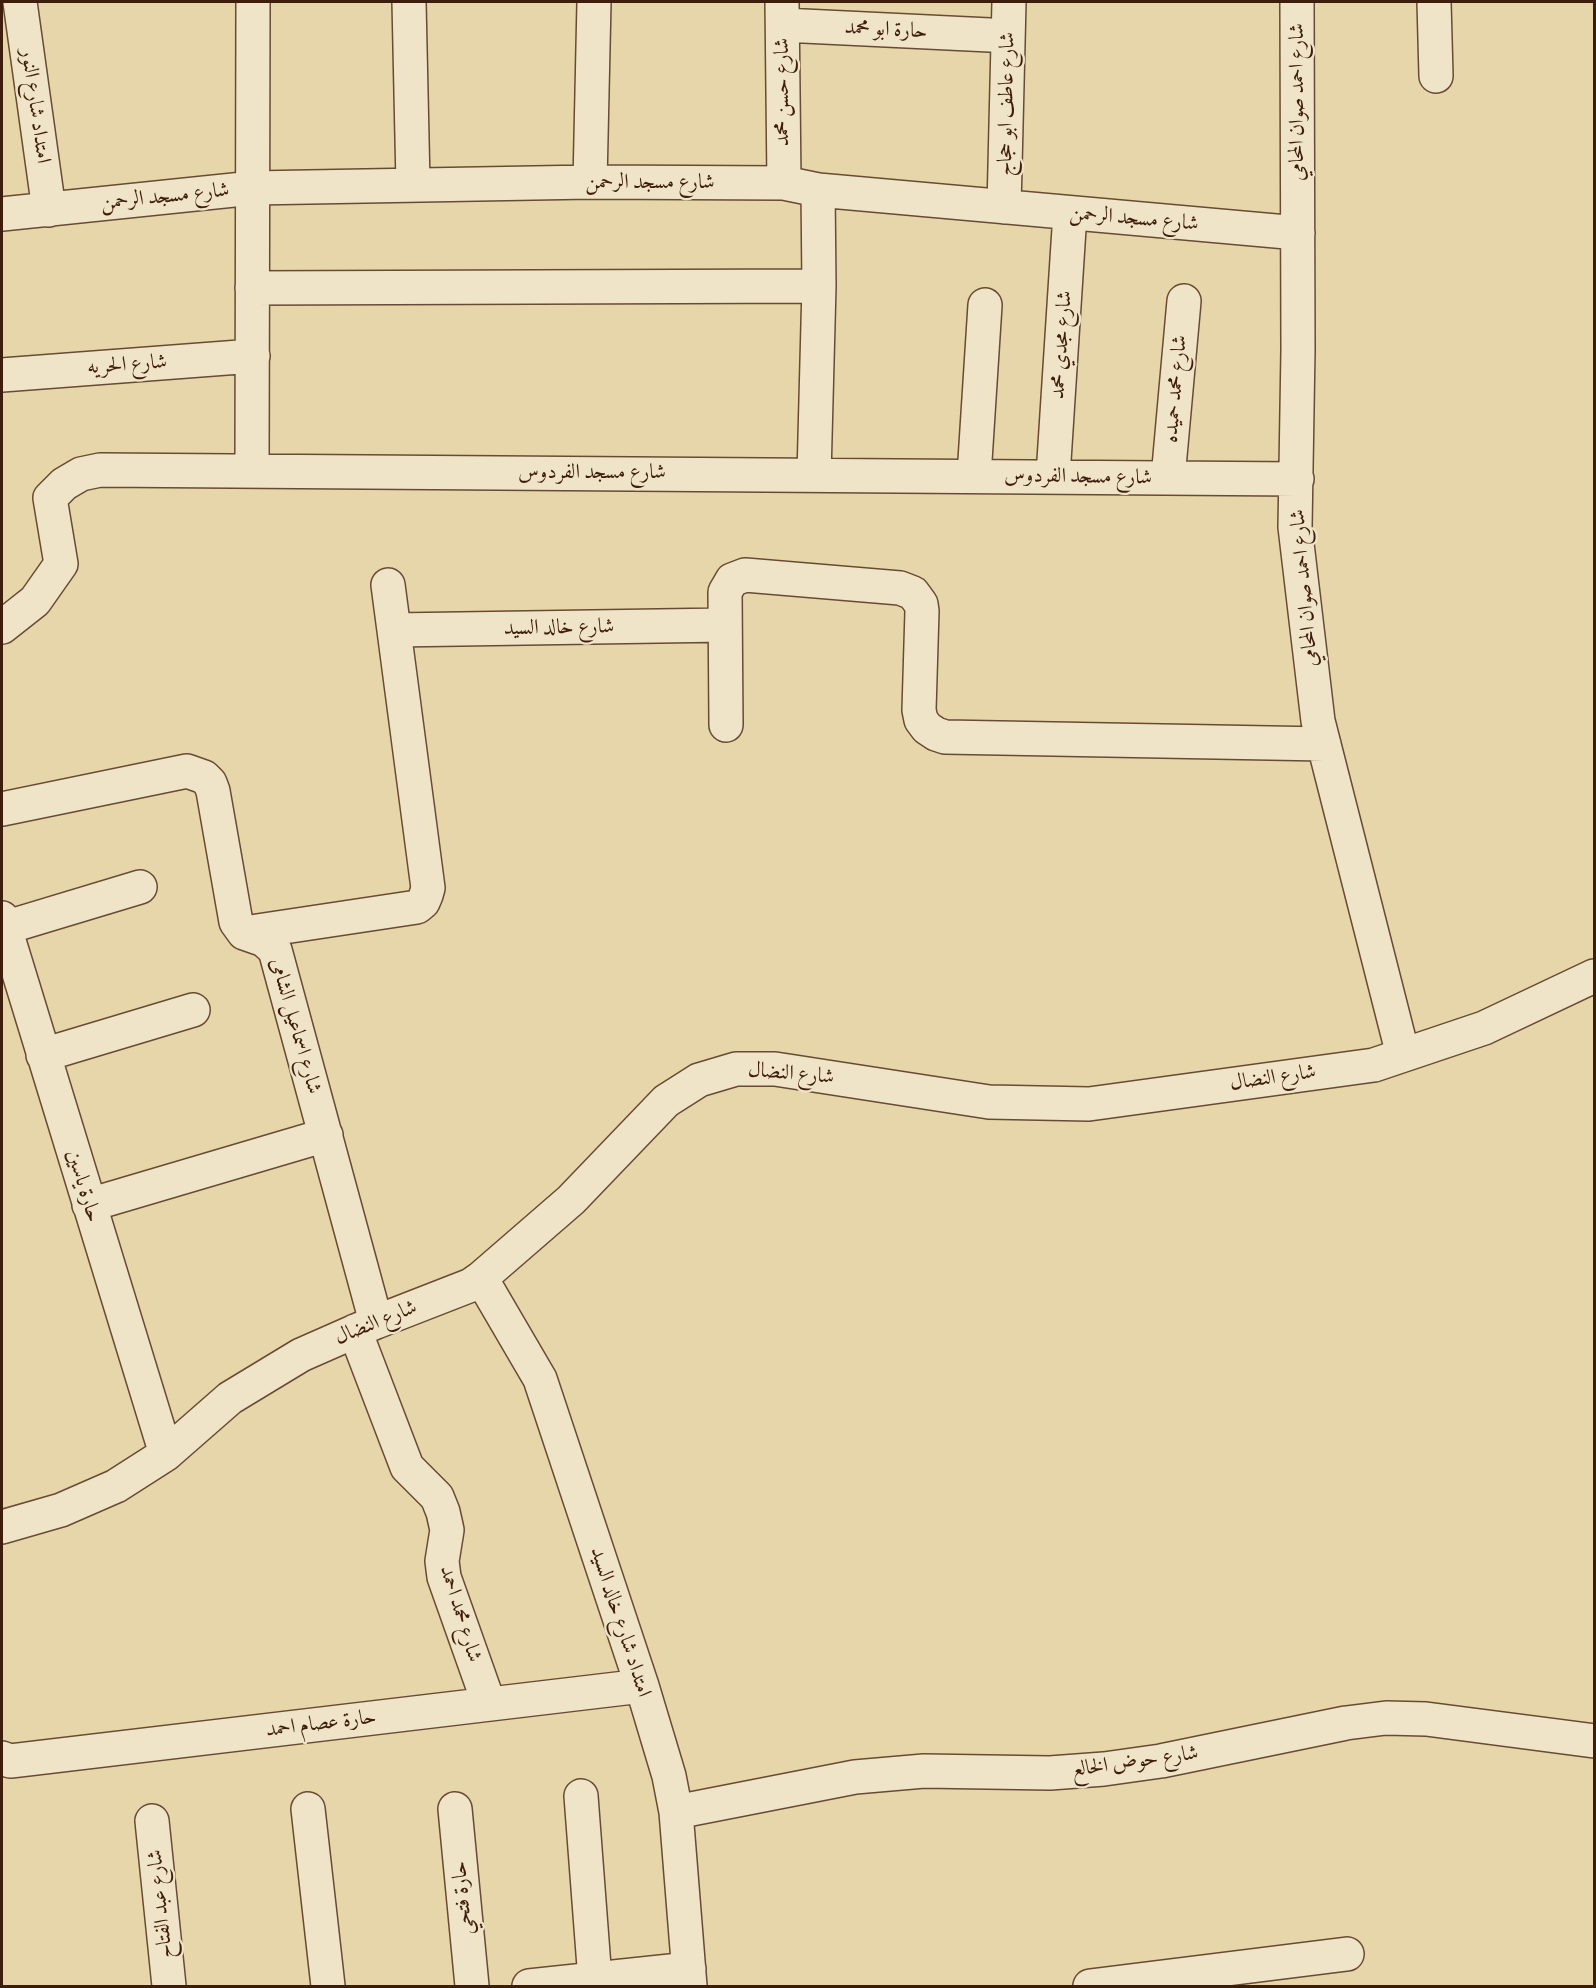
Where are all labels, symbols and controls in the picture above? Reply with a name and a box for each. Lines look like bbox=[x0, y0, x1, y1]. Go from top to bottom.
street label: حارة ابو محمد bbox=[844, 15, 928, 45]
street label: شارع احمد صوان المحامي bbox=[1285, 23, 1311, 181]
street label: شارع عاطف ابو حجاج bbox=[993, 32, 1021, 176]
street label: شارع حسن محمد bbox=[770, 38, 796, 146]
street label: امتداد شارع النور bbox=[14, 47, 56, 165]
street label: شارع مسجد الرحمن bbox=[585, 170, 715, 196]
street label: شارع مسجد الرحمن bbox=[99, 178, 231, 216]
street label: شارع مسجد الرحمن bbox=[1068, 201, 1200, 237]
street label: شارع مجدي محمد bbox=[1046, 290, 1078, 400]
street label: شارع محمد حميده bbox=[1159, 334, 1193, 444]
street label: شارع الحريه bbox=[86, 350, 168, 380]
street label: شارع مسجد الفردوس bbox=[518, 460, 666, 486]
street label: شارع مسجد الفردوس bbox=[1004, 463, 1152, 491]
street label: شارع احمد صوان المحامي bbox=[1286, 508, 1324, 668]
street label: شارع خالد السيد bbox=[503, 614, 615, 642]
street label: شارع اسماعيل الشامى bbox=[264, 955, 326, 1097]
street label: شارع النضال bbox=[747, 1058, 835, 1090]
street label: شارع النضال bbox=[1228, 1059, 1318, 1097]
street label: حارة ياسين bbox=[60, 1147, 106, 1225]
street label: شارع النضال bbox=[331, 1295, 421, 1351]
street label: امتداد شارع خالد السيد bbox=[584, 1544, 656, 1700]
street label: شارع محمد احمد bbox=[433, 1563, 487, 1665]
street label: حارة عصام احمد bbox=[264, 1705, 378, 1743]
street label: شارع حوض الخالع bbox=[1070, 1741, 1200, 1783]
street label: شارع عبد الفتاح bbox=[143, 1848, 179, 1960]
street label: حارة فتحي bbox=[447, 1860, 479, 1936]

